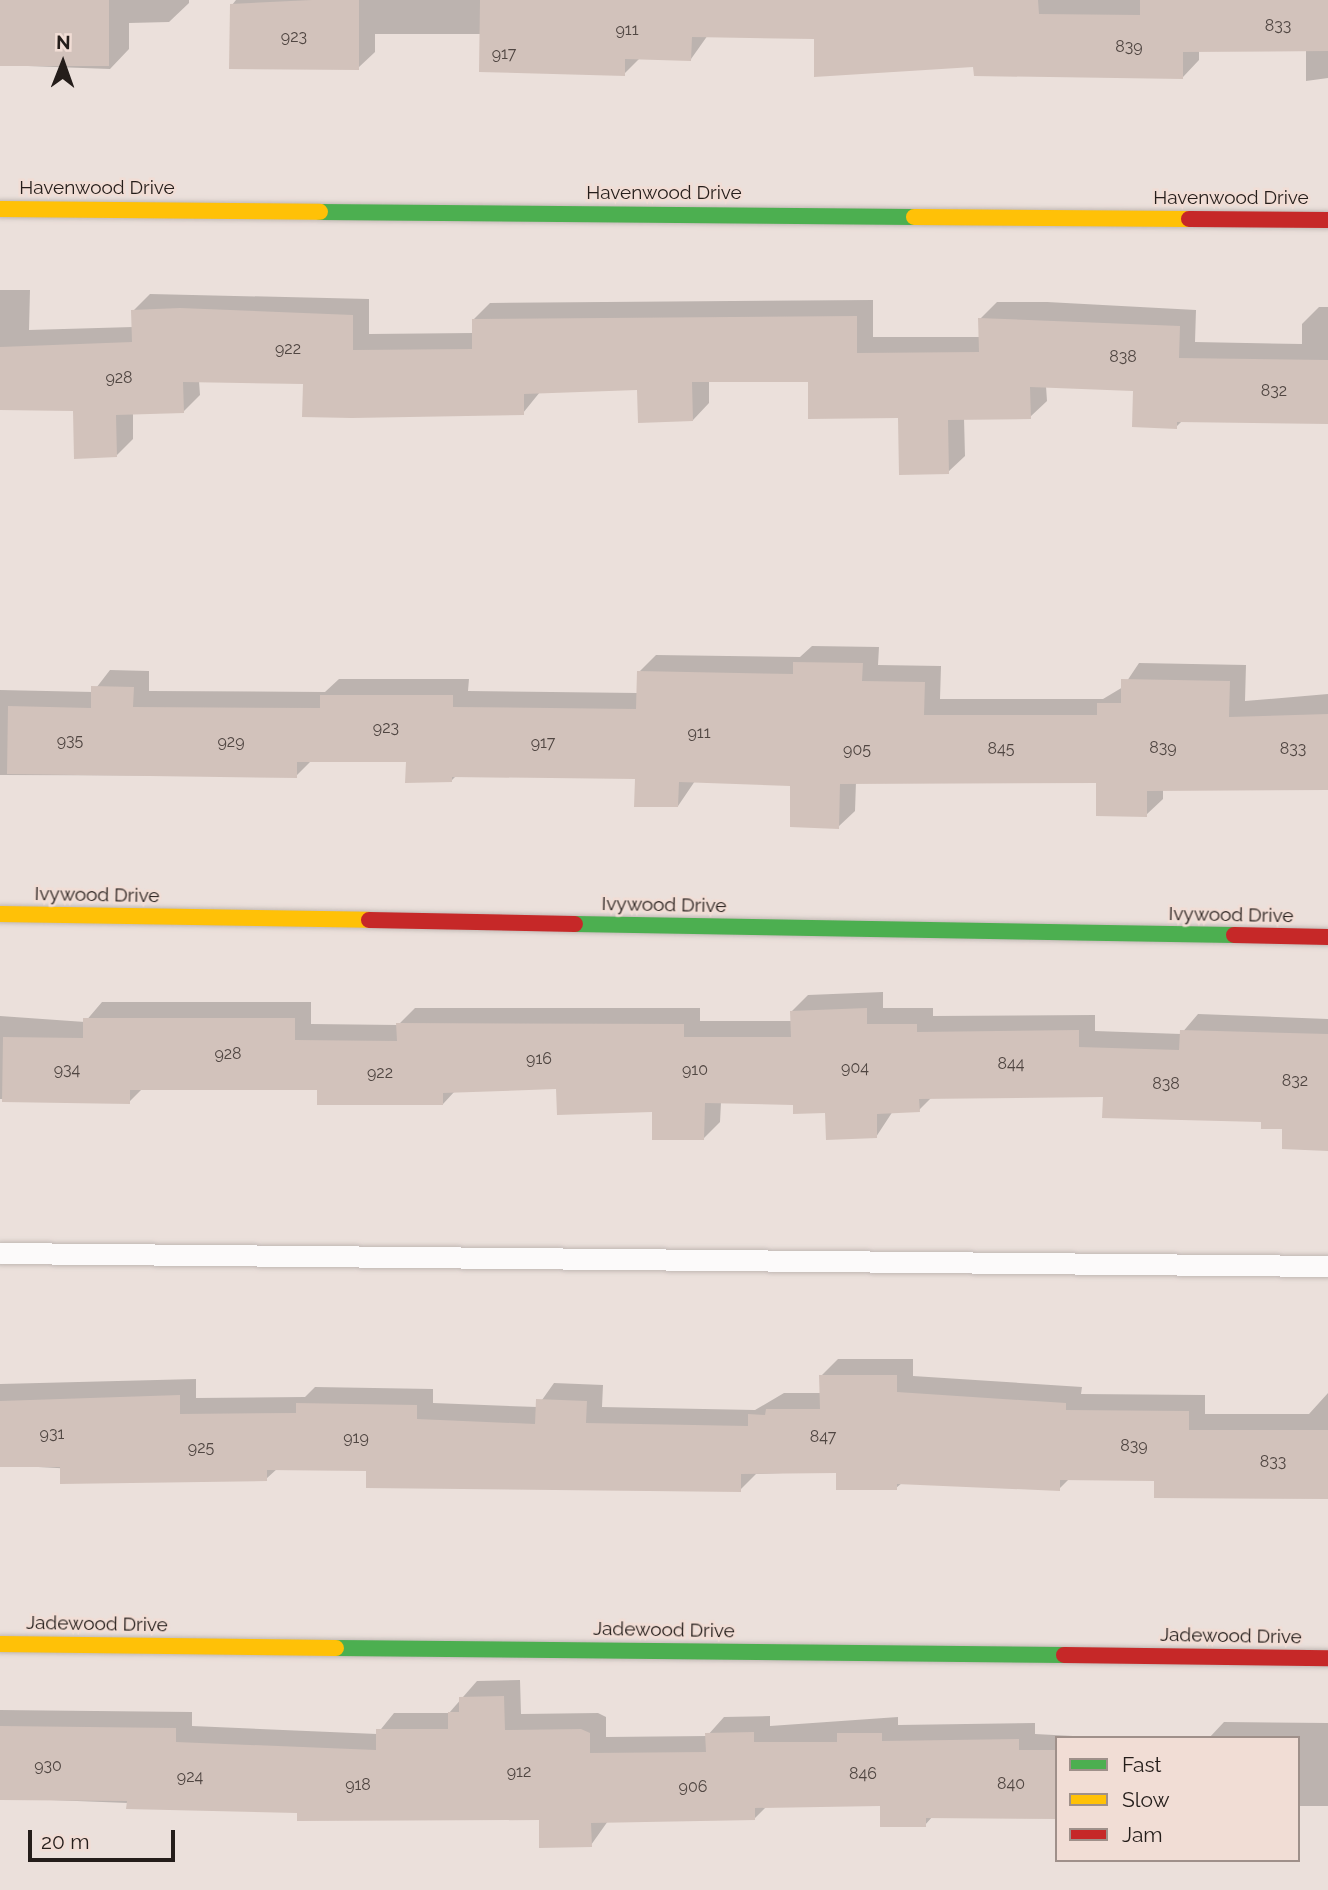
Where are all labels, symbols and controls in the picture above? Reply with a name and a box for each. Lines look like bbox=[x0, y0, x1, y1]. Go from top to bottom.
house number: 833 bbox=[1265, 16, 1291, 36]
house number: 911 bbox=[615, 20, 639, 40]
house number: 923 bbox=[281, 27, 307, 47]
north arrow bbox=[28, 28, 98, 98]
text: N bbox=[56, 31, 71, 53]
house number: 839 bbox=[1115, 37, 1143, 57]
house number: 917 bbox=[492, 44, 516, 64]
street label: Havenwood Drive bbox=[19, 177, 175, 199]
street label: Havenwood Drive bbox=[586, 182, 742, 204]
street label: Havenwood Drive bbox=[1153, 187, 1309, 209]
house number: 922 bbox=[275, 339, 301, 359]
house number: 838 bbox=[1109, 347, 1137, 367]
house number: 928 bbox=[105, 368, 133, 388]
house number: 832 bbox=[1261, 381, 1287, 401]
house number: 923 bbox=[373, 718, 399, 738]
house number: 911 bbox=[687, 723, 711, 743]
house number: 935 bbox=[57, 731, 83, 751]
house number: 929 bbox=[217, 732, 245, 752]
house number: 917 bbox=[531, 733, 555, 753]
house number: 839 bbox=[1149, 738, 1177, 758]
house number: 845 bbox=[988, 739, 1014, 759]
house number: 833 bbox=[1280, 739, 1306, 759]
house number: 905 bbox=[843, 740, 871, 760]
street label: Ivywood Drive bbox=[34, 883, 160, 907]
street label: Ivywood Drive bbox=[601, 893, 727, 917]
street label: Ivywood Drive bbox=[1168, 903, 1294, 927]
house number: 928 bbox=[214, 1044, 242, 1064]
house number: 916 bbox=[526, 1049, 552, 1069]
house number: 844 bbox=[998, 1054, 1024, 1074]
house number: 904 bbox=[841, 1058, 869, 1078]
house number: 934 bbox=[54, 1060, 80, 1080]
house number: 910 bbox=[682, 1060, 708, 1080]
house number: 922 bbox=[367, 1063, 393, 1083]
house number: 832 bbox=[1282, 1071, 1308, 1091]
house number: 838 bbox=[1152, 1074, 1180, 1094]
house number: 931 bbox=[40, 1424, 64, 1444]
house number: 847 bbox=[810, 1427, 836, 1447]
house number: 919 bbox=[343, 1428, 369, 1448]
house number: 839 bbox=[1120, 1436, 1148, 1456]
house number: 925 bbox=[188, 1438, 214, 1458]
house number: 833 bbox=[1260, 1452, 1286, 1472]
street label: Jadewood Drive bbox=[26, 1611, 168, 1637]
street label: Jadewood Drive bbox=[593, 1617, 735, 1643]
street label: Jadewood Drive bbox=[1160, 1623, 1302, 1649]
legend bbox=[1055, 1736, 1300, 1862]
text: Fast bbox=[1122, 1752, 1162, 1777]
house number: 930 bbox=[34, 1756, 62, 1776]
house number: 912 bbox=[507, 1762, 531, 1782]
house number: 846 bbox=[849, 1764, 877, 1784]
house number: 924 bbox=[177, 1767, 203, 1787]
house number: 840 bbox=[997, 1774, 1025, 1794]
house number: 918 bbox=[345, 1775, 371, 1795]
house number: 906 bbox=[679, 1777, 707, 1797]
text: Slow bbox=[1122, 1787, 1170, 1812]
scale bar bbox=[32, 1816, 178, 1860]
text: Jam bbox=[1122, 1822, 1163, 1847]
text: 20 m bbox=[41, 1829, 89, 1854]

